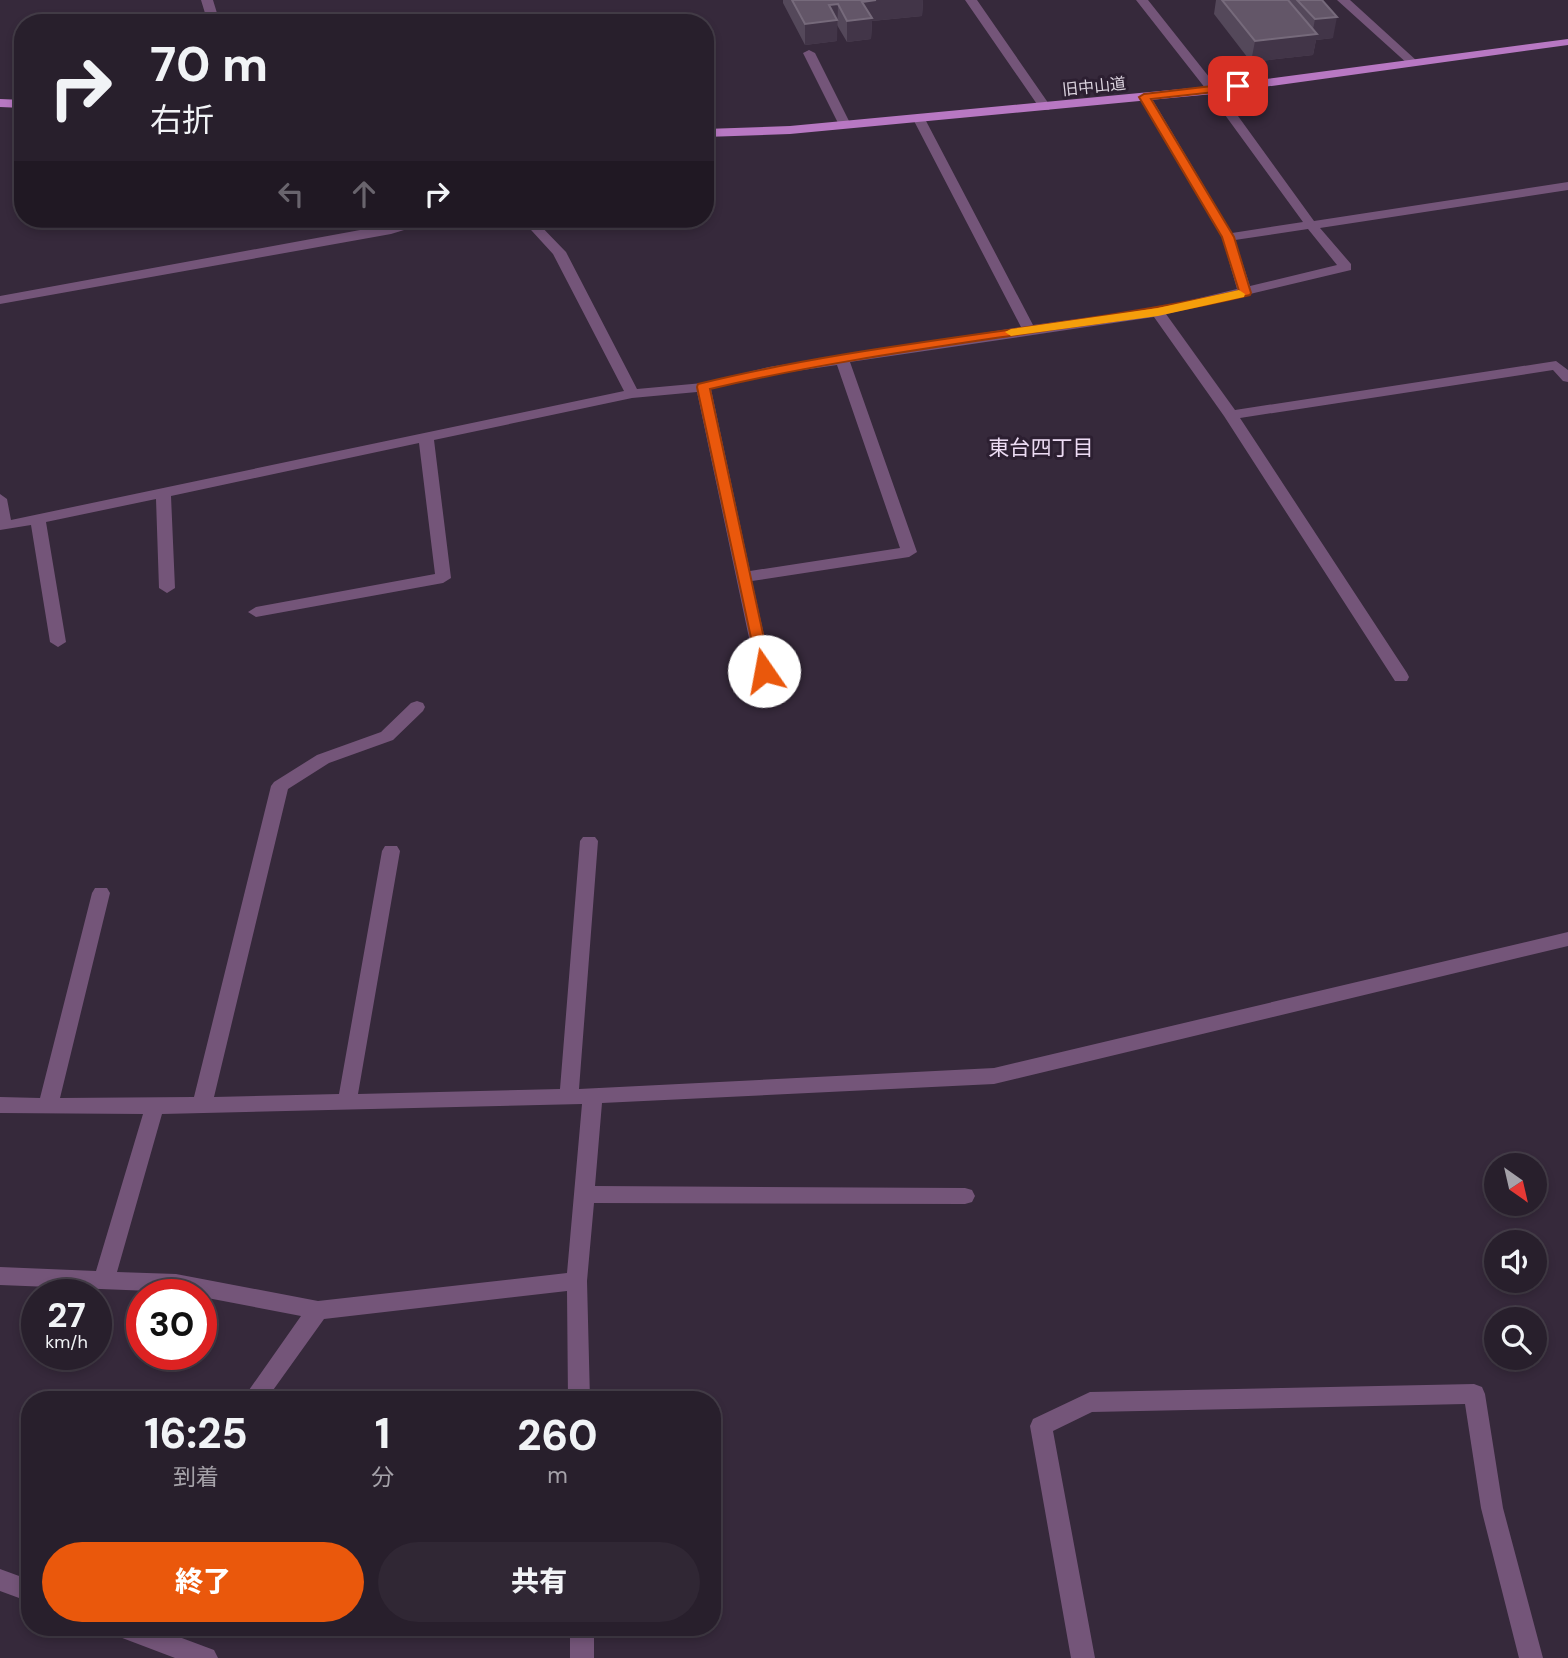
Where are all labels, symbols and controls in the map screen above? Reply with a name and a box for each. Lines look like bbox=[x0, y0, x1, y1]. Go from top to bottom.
text: 70 m bbox=[150, 32, 268, 96]
icon: right bbox=[35, 42, 126, 133]
pin bbox=[1208, 56, 1268, 116]
icon: arrive bbox=[1219, 67, 1257, 105]
street label: 旧中山道 bbox=[1061, 73, 1127, 100]
text: 右折 bbox=[150, 99, 214, 141]
icon: left bbox=[272, 175, 310, 213]
icon: ahead bbox=[345, 175, 383, 213]
icon: right bbox=[418, 175, 456, 213]
district label: 東台四丁目 bbox=[989, 434, 1094, 462]
position arrow bbox=[727, 634, 801, 708]
north arrow bbox=[1484, 1153, 1547, 1216]
map controls bbox=[1484, 1153, 1547, 1370]
button: sound bbox=[1484, 1230, 1547, 1293]
speed limit sign: 30 bbox=[126, 1279, 217, 1370]
text: 27 bbox=[47, 1292, 86, 1338]
button: search bbox=[1484, 1307, 1547, 1370]
text: km/h bbox=[45, 1330, 88, 1354]
text: 16:25 bbox=[144, 1406, 248, 1461]
text: 1 bbox=[375, 1406, 390, 1461]
text: 260 bbox=[517, 1408, 598, 1463]
text: m bbox=[547, 1460, 568, 1490]
text: 到着 bbox=[173, 1462, 219, 1492]
text: 分 bbox=[371, 1462, 394, 1492]
button: 終了 bbox=[42, 1542, 364, 1622]
button: 共有 bbox=[378, 1542, 700, 1622]

